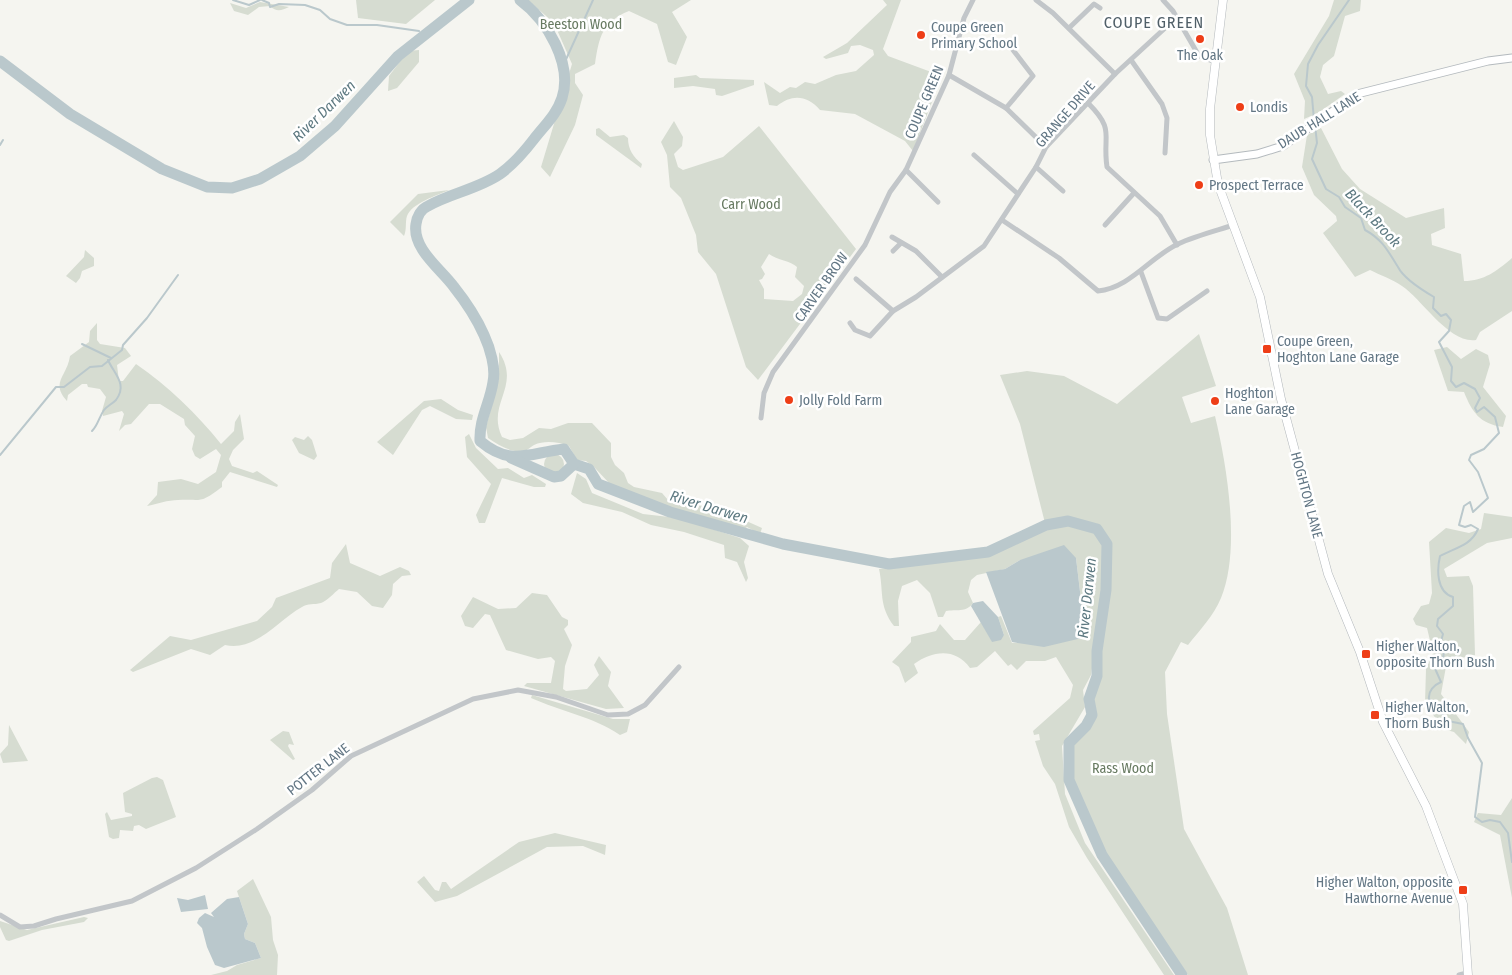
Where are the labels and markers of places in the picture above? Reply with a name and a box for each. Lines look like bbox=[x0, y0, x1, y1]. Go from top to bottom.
place label: Coupe Green Primary School bbox=[931, 19, 1018, 52]
marker: Coupe Green Primary School bbox=[915, 29, 927, 41]
marker: The Oak bbox=[1194, 33, 1206, 45]
place label: The Oak bbox=[1177, 47, 1224, 64]
place label: Londis bbox=[1250, 99, 1288, 116]
marker: Londis bbox=[1234, 101, 1246, 113]
place label: Prospect Terrace bbox=[1209, 177, 1304, 194]
marker: Prospect Terrace bbox=[1193, 179, 1205, 191]
place label: Coupe Green, Hoghton Lane Garage bbox=[1277, 333, 1399, 366]
marker: Coupe Green, Hoghton Lane Garage bbox=[1261, 343, 1273, 355]
place label: Hoghton Lane Garage bbox=[1225, 385, 1295, 418]
place label: Jolly Fold Farm bbox=[799, 392, 882, 409]
marker: Jolly Fold Farm bbox=[783, 394, 795, 406]
marker: Hoghton Lane Garage bbox=[1209, 395, 1221, 407]
place label: Higher Walton, opposite Thorn Bush bbox=[1376, 638, 1495, 671]
marker: Higher Walton, opposite Thorn Bush bbox=[1360, 648, 1372, 660]
place label: Higher Walton, Thorn Bush bbox=[1385, 699, 1469, 732]
marker: Higher Walton, Thorn Bush bbox=[1369, 709, 1381, 721]
place label: Higher Walton, opposite Hawthorne Avenue bbox=[1316, 874, 1453, 907]
marker: Higher Walton, opposite Hawthorne Avenue bbox=[1457, 884, 1469, 896]

